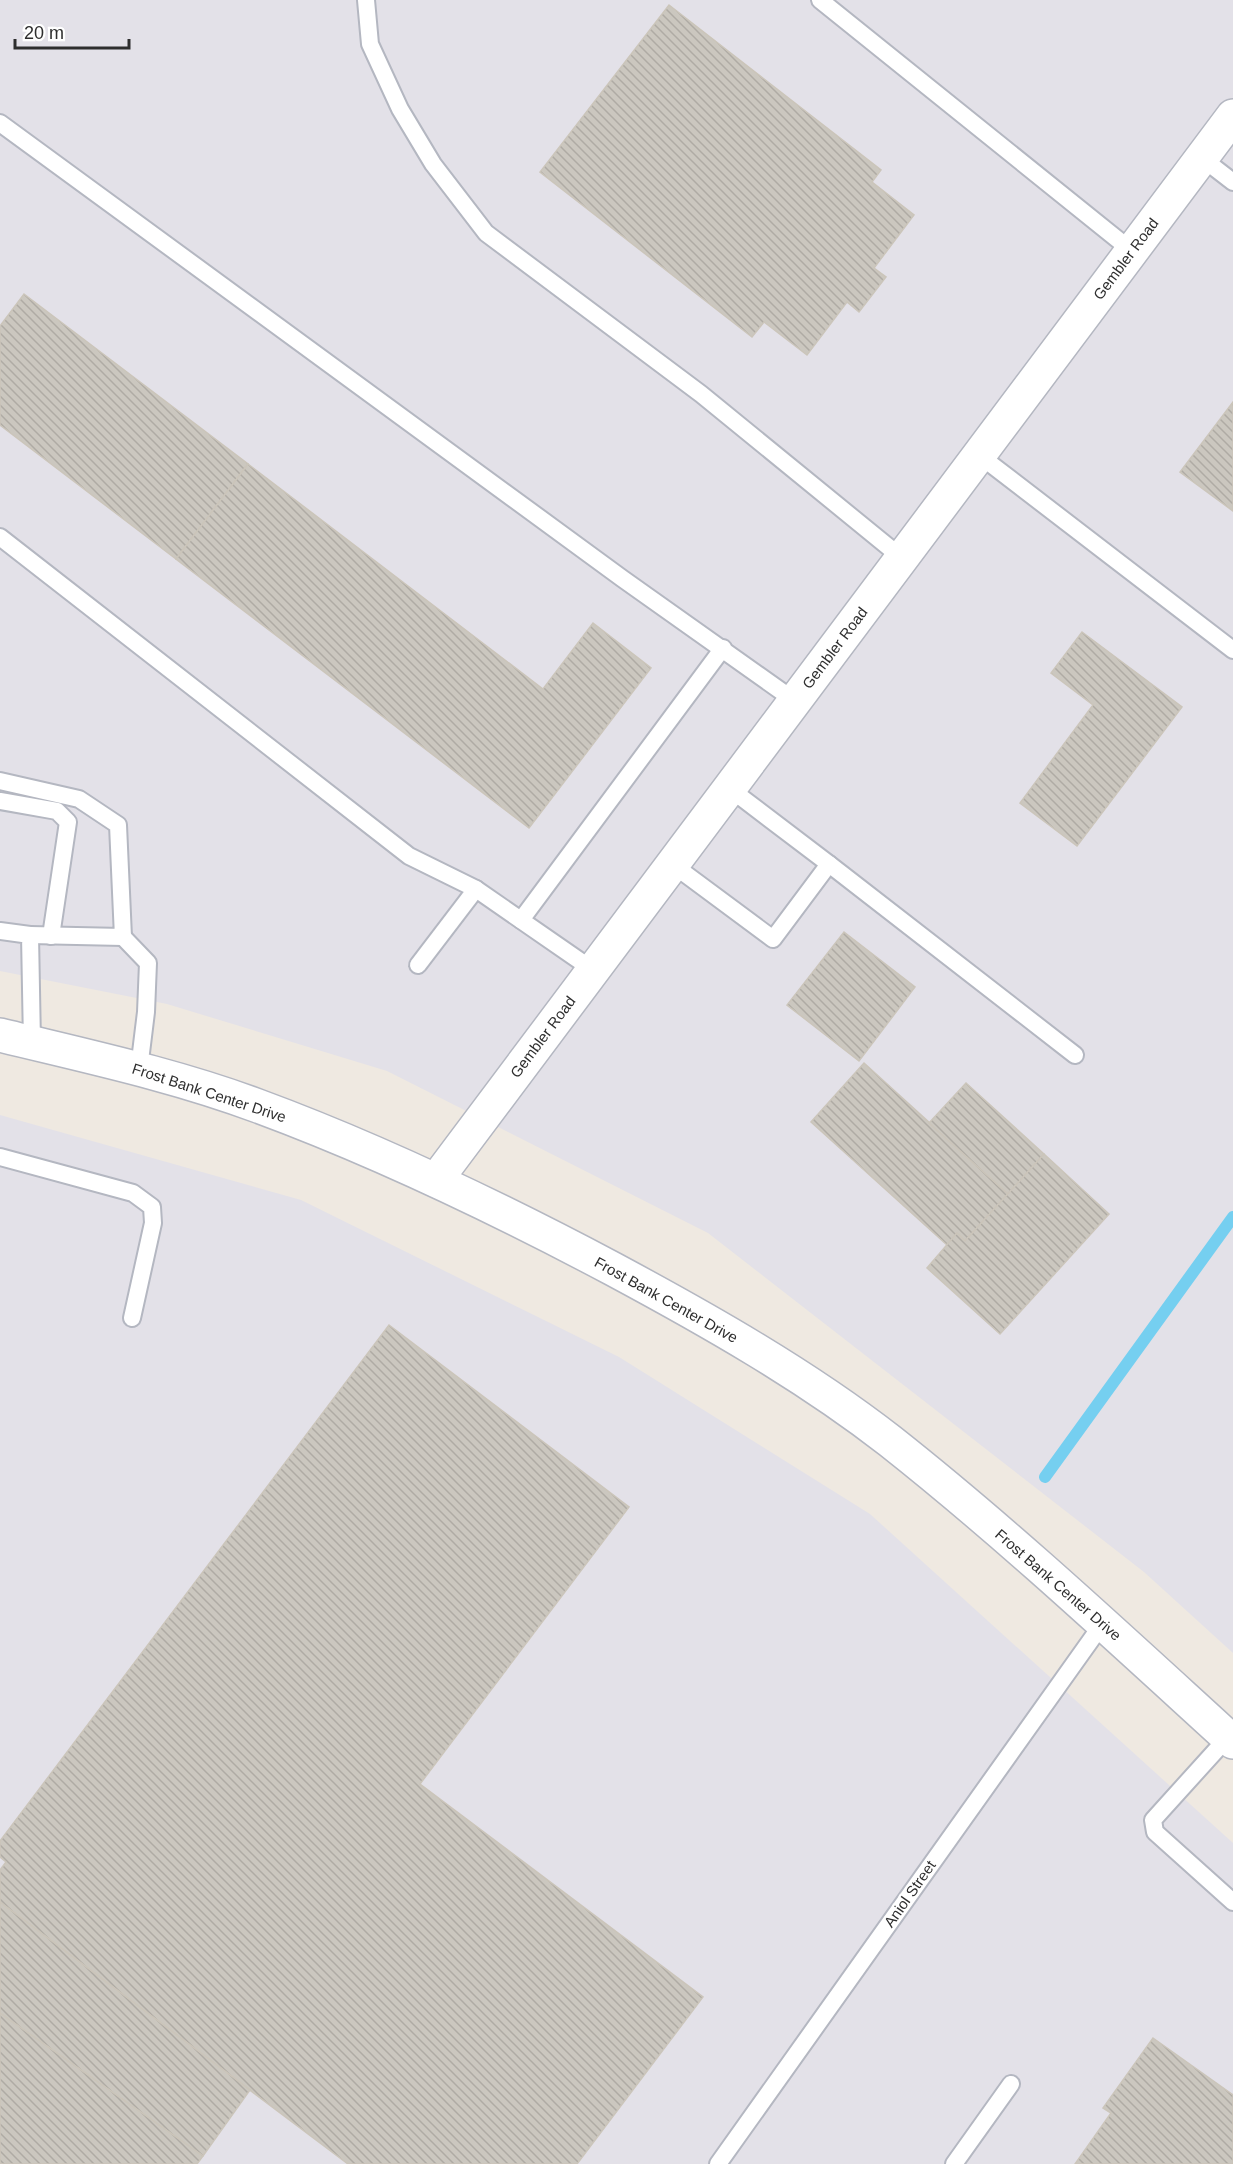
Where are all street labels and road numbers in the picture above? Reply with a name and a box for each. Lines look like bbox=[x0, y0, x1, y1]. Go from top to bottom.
street label: Gembler Road bbox=[1089, 215, 1162, 303]
street label: Gembler Road bbox=[798, 604, 871, 692]
street label: Gembler Road bbox=[506, 993, 579, 1081]
street label: Frost Bank Center Drive bbox=[130, 1060, 288, 1125]
street label: Frost Bank Center Drive bbox=[592, 1253, 741, 1346]
street label: Frost Bank Center Drive bbox=[992, 1525, 1125, 1644]
street label: Aniol Street bbox=[880, 1856, 939, 1930]

